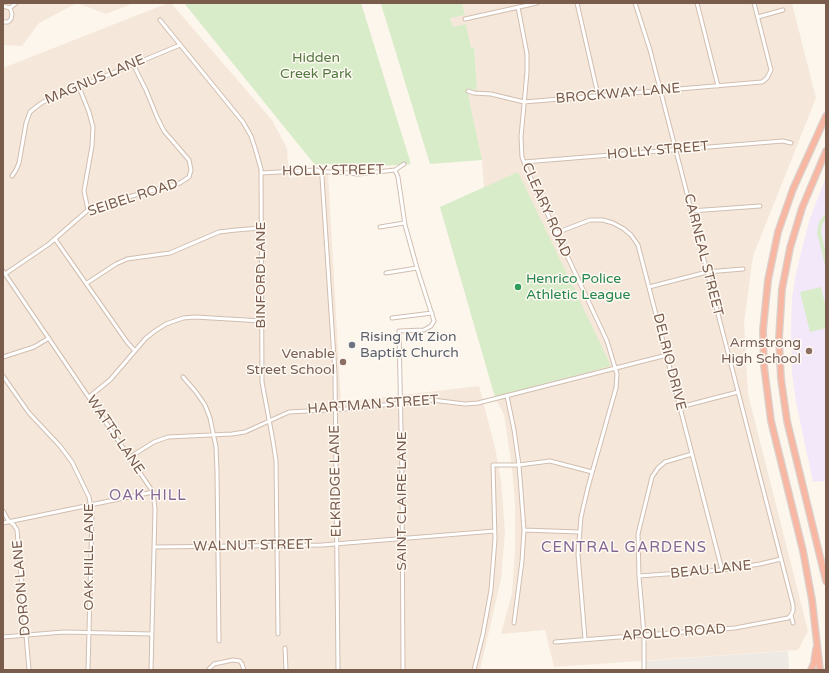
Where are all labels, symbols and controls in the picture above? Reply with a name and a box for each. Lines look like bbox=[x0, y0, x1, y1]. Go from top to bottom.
park label: Hidden Creek Park bbox=[280, 50, 352, 82]
street label: MAGNUS LANE bbox=[43, 51, 147, 109]
street label: BROCKWAY LANE bbox=[555, 80, 681, 108]
street label: HOLLY STREET bbox=[606, 138, 710, 164]
street label: CLEARY ROAD bbox=[518, 160, 574, 260]
street label: HOLLY STREET bbox=[282, 162, 384, 180]
street label: SEIBEL ROAD bbox=[86, 175, 180, 221]
street label: CARNEAL STREET bbox=[680, 192, 726, 318]
street label: BINFORD LANE bbox=[253, 221, 269, 329]
place label: Henrico Police Athletic League bbox=[526, 271, 630, 304]
marker: Henrico Police Athletic League bbox=[513, 282, 523, 292]
street label: DELRIO DRIVE bbox=[649, 312, 689, 412]
place label: Rising Mt Zion Baptist Church bbox=[360, 329, 459, 362]
place label: Armstrong High School bbox=[721, 335, 801, 368]
marker: Rising Mt Zion Baptist Church bbox=[347, 340, 357, 350]
place label: Venable Street School bbox=[246, 346, 335, 378]
marker: Armstrong High School bbox=[804, 346, 814, 356]
marker: Venable Street School bbox=[338, 357, 348, 367]
street label: WATTS LANE bbox=[82, 392, 148, 478]
street label: HARTMAN STREET bbox=[307, 392, 439, 418]
street label: ELKRIDGE LANE bbox=[327, 425, 345, 537]
street label: SAINT CLAIRE LANE bbox=[394, 431, 410, 571]
district label: OAK HILL bbox=[109, 487, 187, 505]
street label: OAK HILL LANE bbox=[81, 503, 97, 611]
street label: WALNUT STREET bbox=[193, 537, 313, 555]
street label: DORON LANE bbox=[9, 539, 35, 637]
district label: CENTRAL GARDENS bbox=[541, 539, 707, 557]
street label: BEAU LANE bbox=[670, 557, 752, 583]
street label: APOLLO ROAD bbox=[621, 621, 727, 645]

